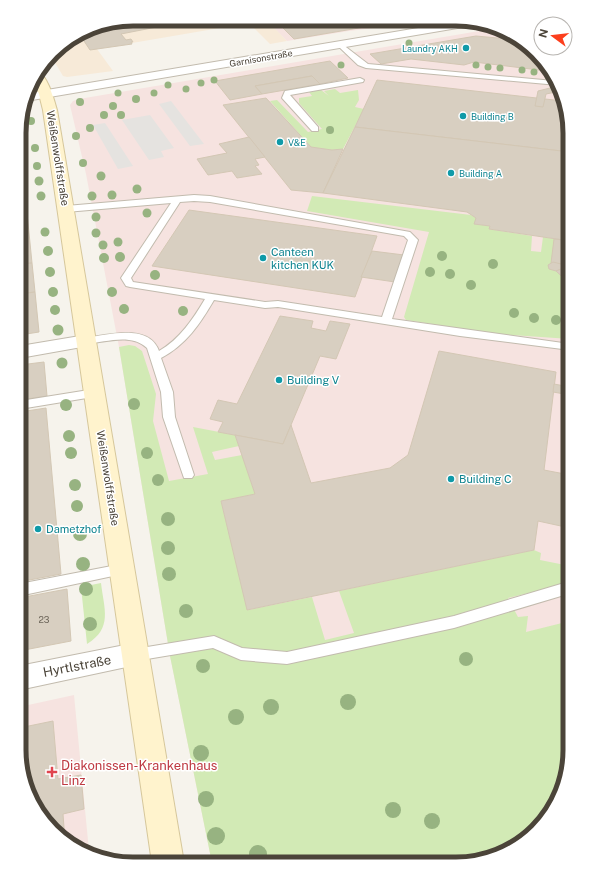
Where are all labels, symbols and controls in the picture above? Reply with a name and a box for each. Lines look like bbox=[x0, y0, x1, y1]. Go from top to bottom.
north arrow bbox=[533, 16, 573, 56]
text: N bbox=[536, 28, 550, 39]
place label: Laundry AKH bbox=[402, 43, 458, 54]
marker: Laundry AKH bbox=[461, 43, 471, 53]
street label: Garnisonstraße bbox=[229, 47, 293, 69]
street label: Weißenwolffstraße bbox=[45, 109, 71, 207]
marker: Building B bbox=[458, 111, 468, 121]
place label: Building B bbox=[471, 111, 514, 122]
marker: V&E bbox=[275, 137, 285, 147]
place label: V&E bbox=[288, 137, 306, 148]
marker: Building A bbox=[446, 168, 456, 178]
place label: Building A bbox=[459, 168, 503, 179]
place label: Canteen kitchen KUK bbox=[271, 246, 335, 271]
marker: Canteen kitchen KUK bbox=[258, 253, 268, 263]
place label: Building V bbox=[287, 374, 340, 386]
marker: Building V bbox=[274, 375, 284, 385]
street label: Weißenwolffstraße bbox=[95, 429, 121, 527]
place label: Building C bbox=[459, 473, 512, 485]
marker: Building C bbox=[446, 474, 456, 484]
place label: Dametzhof bbox=[46, 523, 102, 535]
marker: Dametzhof bbox=[33, 524, 43, 534]
house number: 23 bbox=[38, 614, 50, 625]
street label: Hyrtlstraße bbox=[42, 652, 112, 680]
place label: Diakonissen-Krankenhaus Linz bbox=[61, 758, 217, 788]
marker: Diakonissen-Krankenhaus Linz bbox=[46, 766, 58, 778]

